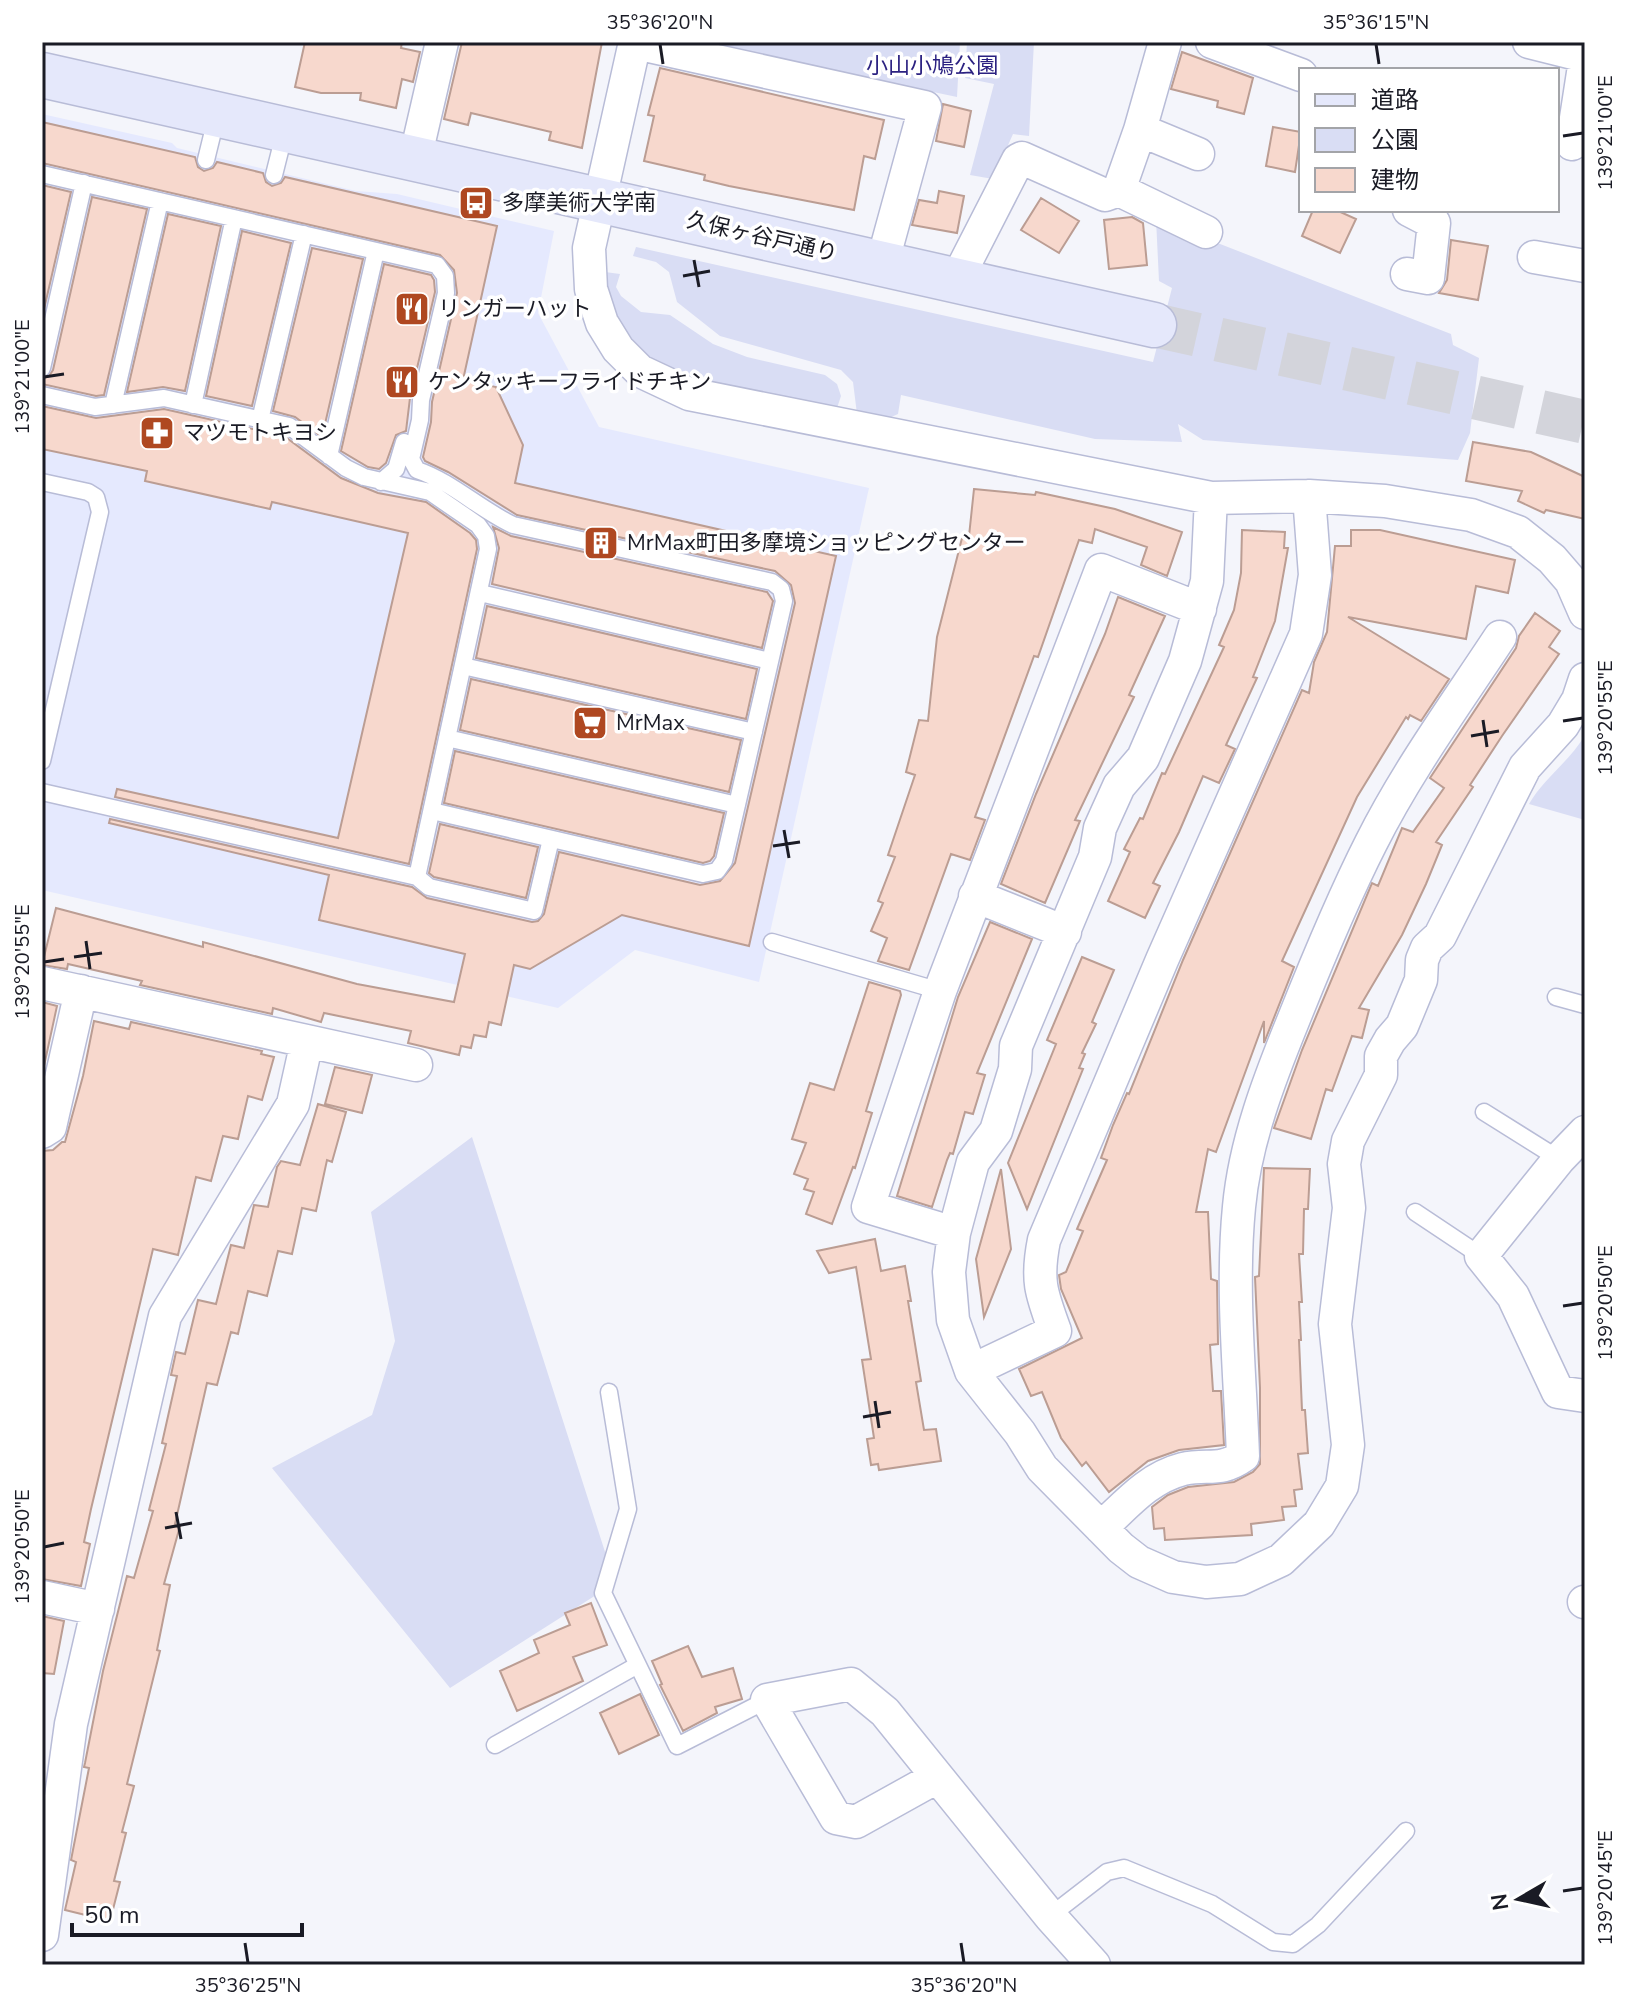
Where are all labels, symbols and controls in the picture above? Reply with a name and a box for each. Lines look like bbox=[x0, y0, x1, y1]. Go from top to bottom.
text: 35°36'20"N bbox=[607, 9, 713, 36]
text: 35°36'15"N bbox=[1323, 9, 1429, 36]
park label: 小山小鳩公園 bbox=[866, 51, 998, 81]
legend bbox=[1299, 68, 1559, 212]
text: 139°21'00"E bbox=[1592, 75, 1619, 191]
text: 道路 bbox=[1371, 84, 1419, 116]
text: 公園 bbox=[1371, 124, 1419, 156]
text: 建物 bbox=[1371, 164, 1419, 196]
bus stop icon: 多摩美術大学南 bbox=[457, 184, 495, 222]
place label: 多摩美術大学南 bbox=[502, 188, 656, 218]
street label: 久保ヶ谷戸通り bbox=[684, 205, 840, 269]
restaurant icon: リンガーハット bbox=[393, 290, 431, 328]
place label: リンガーハット bbox=[438, 294, 592, 324]
text: 139°21'00"E bbox=[9, 319, 36, 435]
restaurant icon: ケンタッキーフライドチキン bbox=[383, 363, 421, 401]
place label: ケンタッキーフライドチキン bbox=[428, 367, 711, 397]
pharmacy icon: マツモトキヨシ bbox=[138, 414, 176, 452]
place label: マツモトキヨシ bbox=[183, 418, 337, 448]
building icon: MrMax町田多摩境ショッピングセンター bbox=[582, 524, 620, 562]
place label: MrMax町田多摩境ショッピングセンター bbox=[627, 528, 1026, 558]
text: 139°20'55"E bbox=[1592, 660, 1619, 776]
supermarket icon: MrMax bbox=[571, 704, 609, 742]
place label: MrMax bbox=[616, 708, 685, 738]
text: 139°20'55"E bbox=[9, 904, 36, 1020]
text: 139°20'50"E bbox=[1592, 1245, 1619, 1361]
text: 139°20'50"E bbox=[9, 1489, 36, 1605]
text: 139°20'45"E bbox=[1592, 1830, 1619, 1946]
north arrow bbox=[1479, 1859, 1559, 1939]
scale bar bbox=[72, 1887, 302, 1937]
text: N bbox=[1484, 1891, 1516, 1912]
text: 50 m bbox=[84, 1899, 140, 1931]
text: 35°36'25"N bbox=[195, 1972, 301, 1999]
text: 35°36'20"N bbox=[911, 1972, 1017, 1999]

